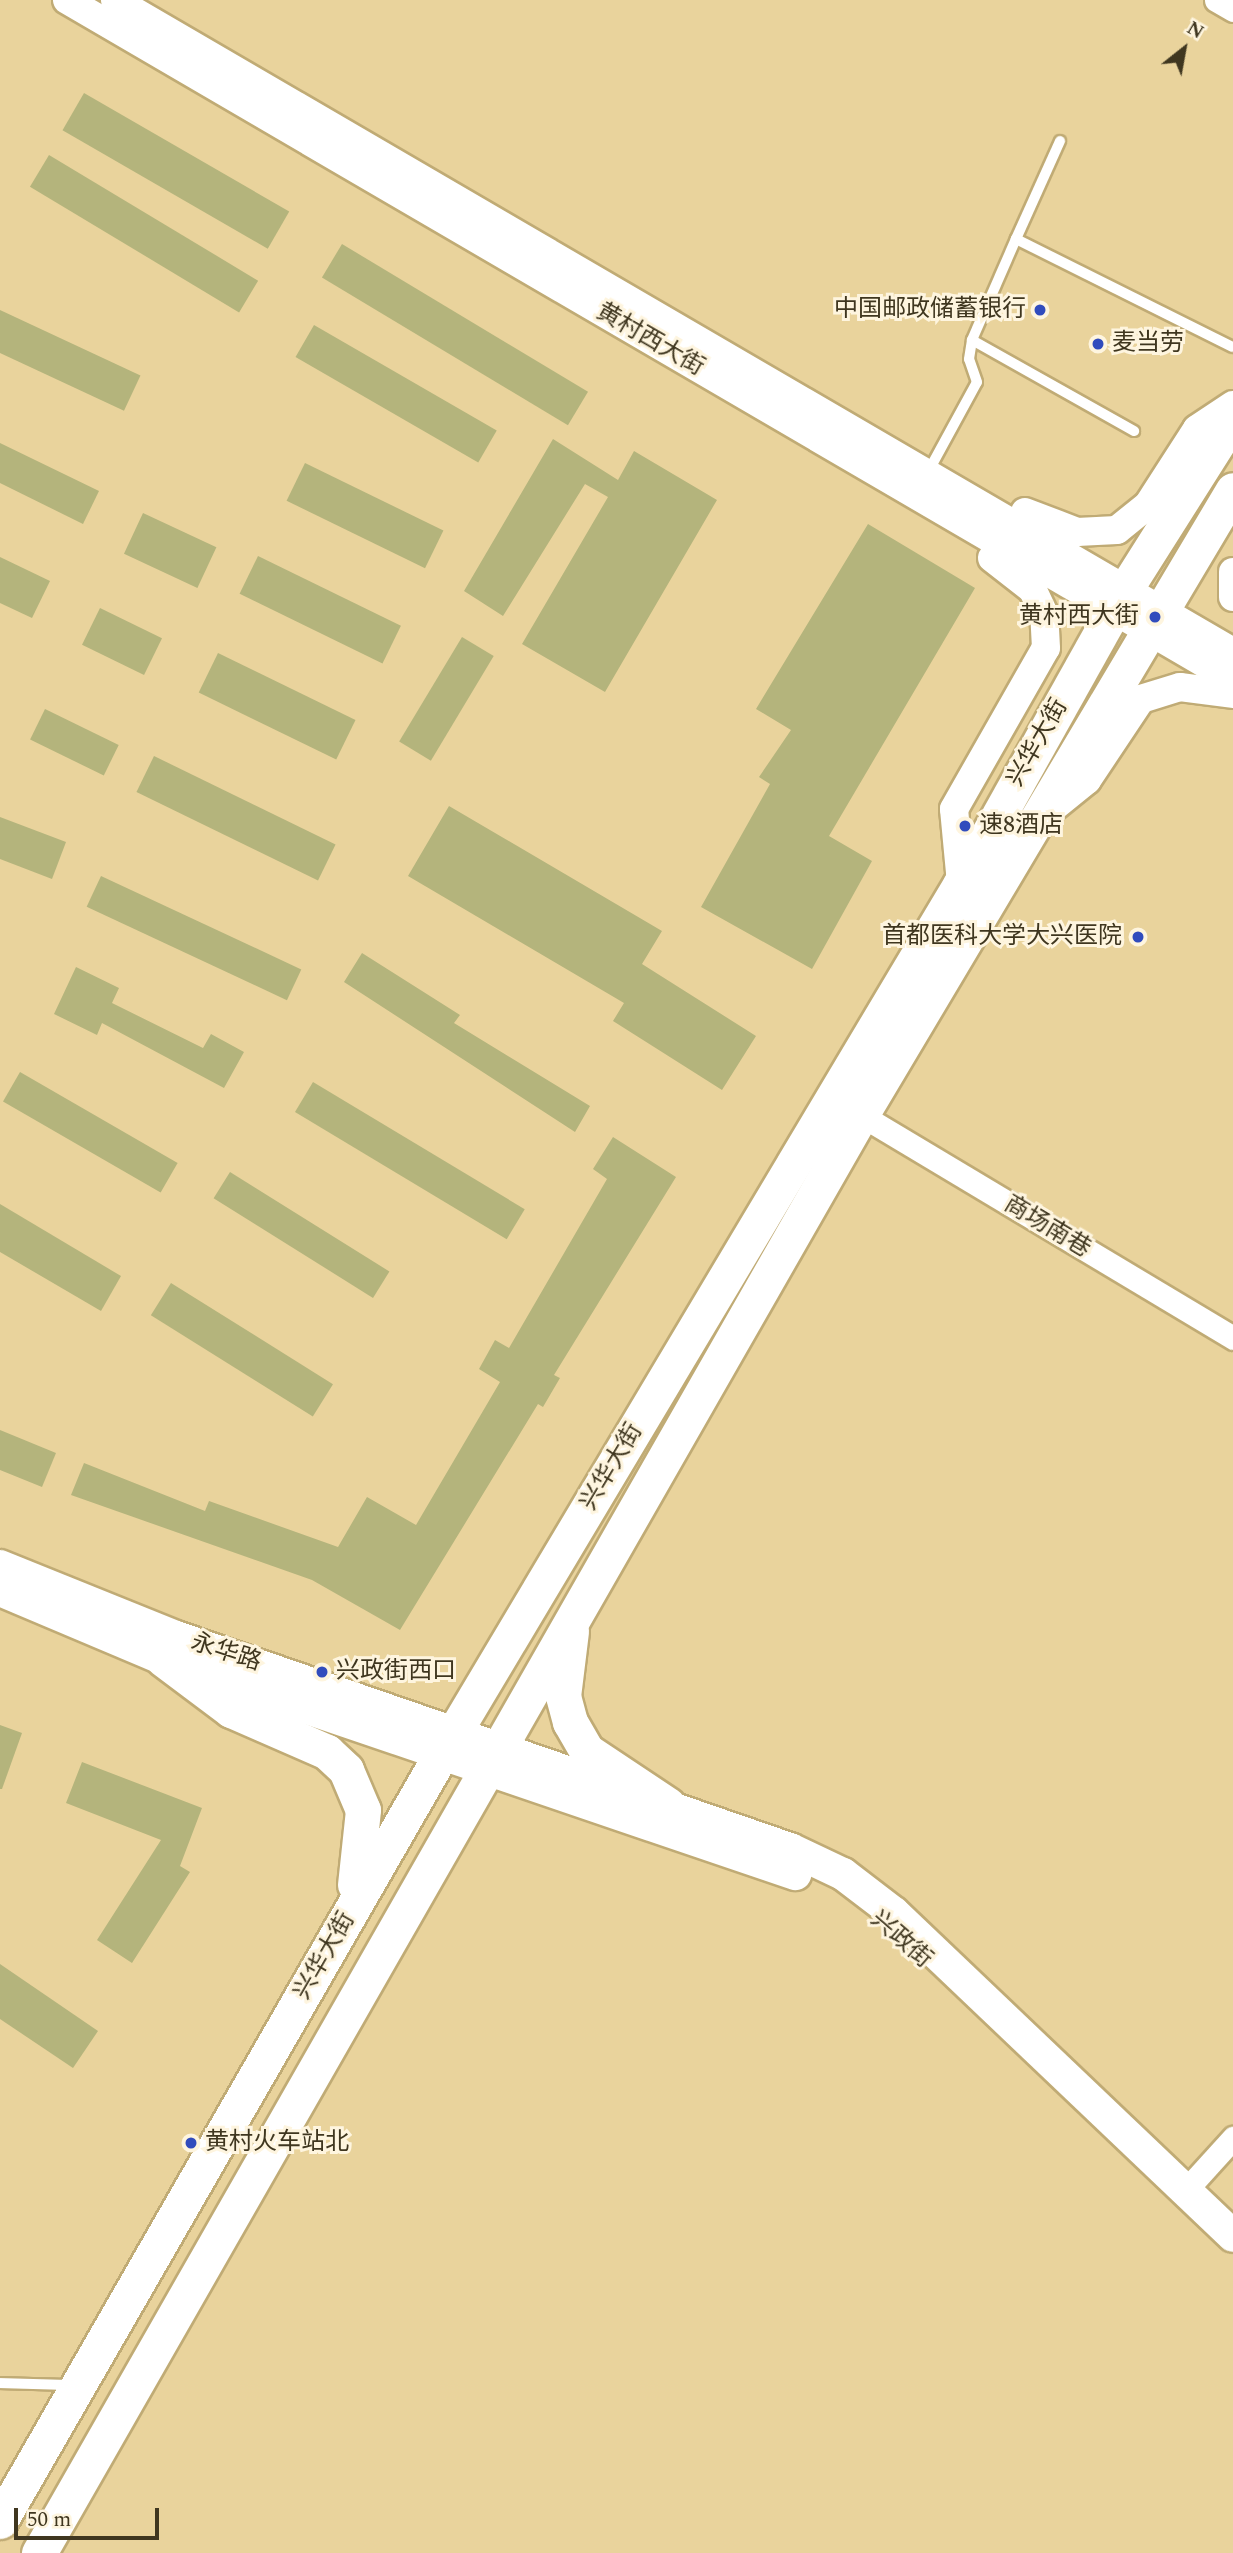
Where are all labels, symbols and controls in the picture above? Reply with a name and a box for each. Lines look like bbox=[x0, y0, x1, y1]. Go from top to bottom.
north arrow bbox=[1149, 14, 1219, 84]
text: N bbox=[1181, 14, 1209, 47]
place label: 中国邮政储蓄银行 bbox=[834, 296, 1026, 324]
street label: 黄村西大街 bbox=[591, 298, 709, 382]
marker: 中国邮政储蓄银行 bbox=[1032, 302, 1048, 318]
place label: 麦当劳 bbox=[1112, 330, 1184, 358]
marker: 麦当劳 bbox=[1090, 336, 1106, 352]
place label: 黄村西大街 bbox=[1019, 603, 1139, 631]
marker: 黄村西大街 bbox=[1145, 607, 1165, 627]
street label: 兴华大街 bbox=[1002, 694, 1074, 792]
place label: 速8酒店 bbox=[979, 812, 1063, 840]
marker: 速8酒店 bbox=[957, 818, 973, 834]
place label: 首都医科大学大兴医院 bbox=[882, 923, 1122, 951]
marker: 首都医科大学大兴医院 bbox=[1128, 927, 1148, 947]
street label: 商场南巷 bbox=[998, 1190, 1096, 1264]
street label: 兴华大街 bbox=[575, 1418, 649, 1516]
street label: 永华路 bbox=[187, 1628, 265, 1678]
place label: 兴政街西口 bbox=[336, 1658, 456, 1686]
marker: 兴政街西口 bbox=[314, 1664, 330, 1680]
street label: 兴政街 bbox=[864, 1906, 938, 1974]
street label: 兴华大街 bbox=[289, 1907, 361, 2005]
place label: 黄村火车站北 bbox=[205, 2129, 349, 2157]
marker: 黄村火车站北 bbox=[183, 2135, 199, 2151]
scale bar bbox=[18, 2494, 163, 2538]
text: 50 m bbox=[27, 2504, 71, 2536]

